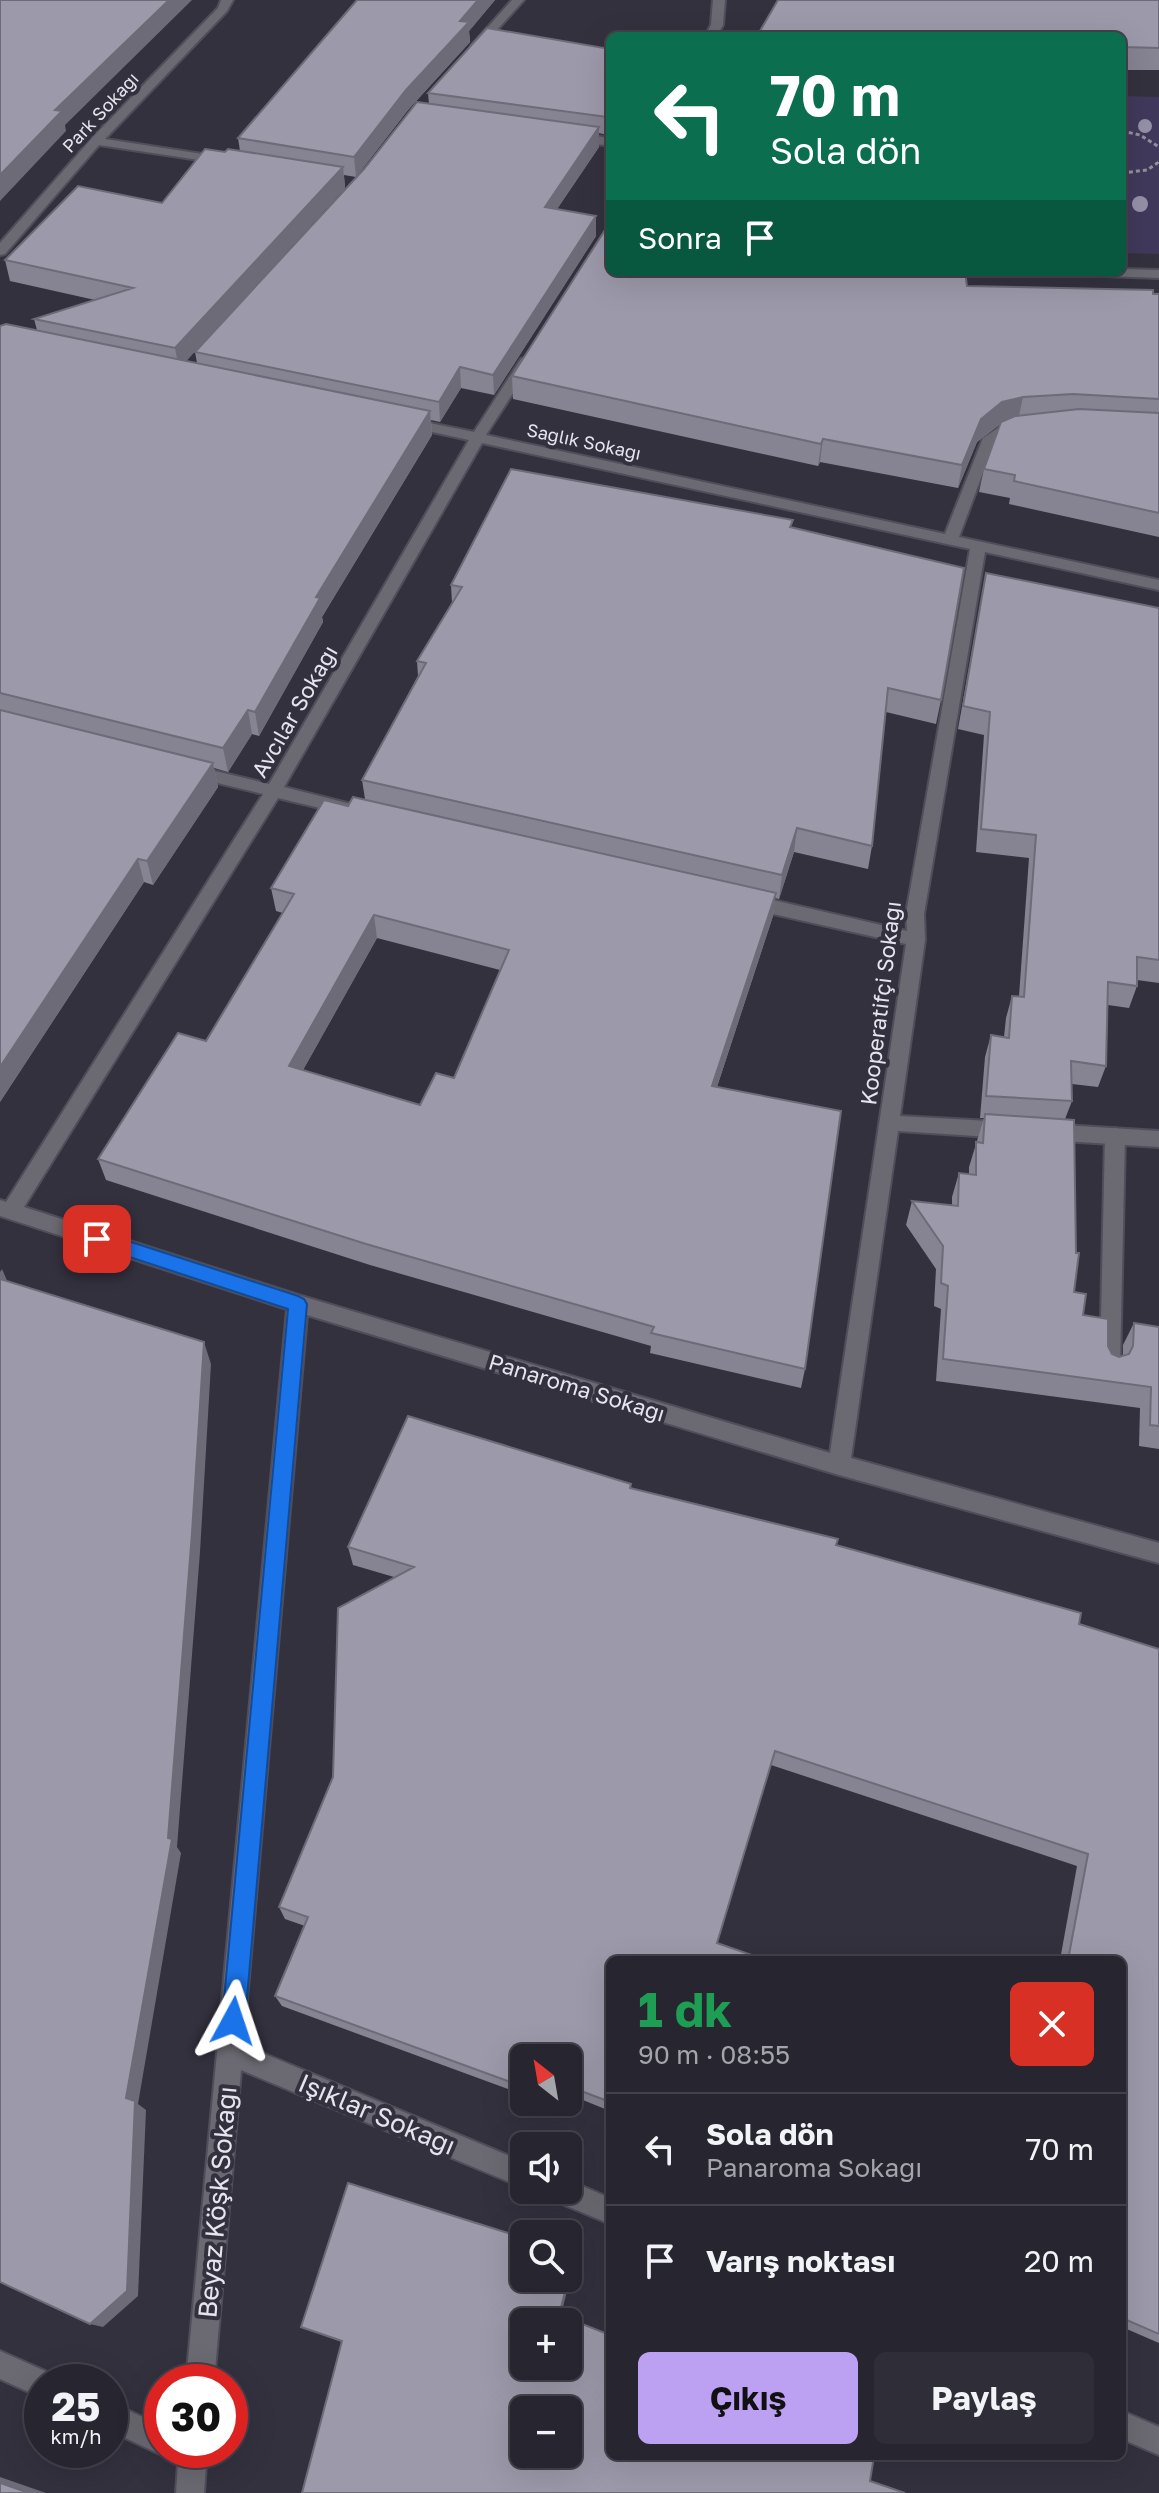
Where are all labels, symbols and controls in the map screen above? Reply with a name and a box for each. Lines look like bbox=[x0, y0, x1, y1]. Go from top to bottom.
text: 70 m bbox=[770, 61, 900, 128]
icon: left bbox=[638, 64, 742, 168]
street label: Park Sokağı bbox=[57, 67, 143, 157]
text: Sola dön bbox=[770, 129, 921, 172]
icon: arrive bbox=[738, 216, 782, 260]
text: Sonra bbox=[638, 220, 722, 256]
street label: Sağlık Sokağı bbox=[525, 418, 643, 464]
street label: Avcılar Sokağı bbox=[245, 640, 343, 782]
street label: Kooperatifçi Sokağı bbox=[854, 899, 906, 1107]
pin bbox=[63, 1205, 131, 1273]
icon: arrive bbox=[75, 1217, 119, 1261]
street label: Panaroma Sokağı bbox=[486, 1347, 668, 1427]
position arrow bbox=[191, 1979, 275, 2063]
text: 1 dk bbox=[638, 1980, 732, 2038]
button: close bbox=[1010, 1982, 1094, 2066]
text: 90 m · 08:55 bbox=[638, 2039, 790, 2070]
north arrow bbox=[510, 2044, 582, 2116]
map controls bbox=[510, 2044, 582, 2468]
street label: Işıklar Sokağı bbox=[294, 2067, 460, 2161]
street label: Beyaz Köşk Sokağı bbox=[191, 2085, 243, 2319]
text: Sola dön bbox=[706, 2116, 834, 2152]
icon: left bbox=[638, 2127, 682, 2171]
text: 70 m bbox=[1025, 2131, 1094, 2167]
button: sound bbox=[510, 2132, 582, 2204]
text: Panaroma Sokağı bbox=[706, 2152, 922, 2183]
button: search bbox=[510, 2220, 582, 2292]
icon: arrive bbox=[638, 2239, 682, 2283]
text: Varış noktası bbox=[706, 2243, 895, 2279]
text: 20 m bbox=[1024, 2243, 1094, 2279]
button: + bbox=[510, 2308, 582, 2380]
button: Çıkış bbox=[638, 2352, 858, 2444]
button: Paylaş bbox=[874, 2352, 1094, 2444]
speed limit sign: 30 bbox=[144, 2364, 248, 2468]
text: 25 bbox=[52, 2382, 100, 2430]
button: − bbox=[510, 2396, 582, 2468]
text: km/h bbox=[51, 2424, 101, 2448]

